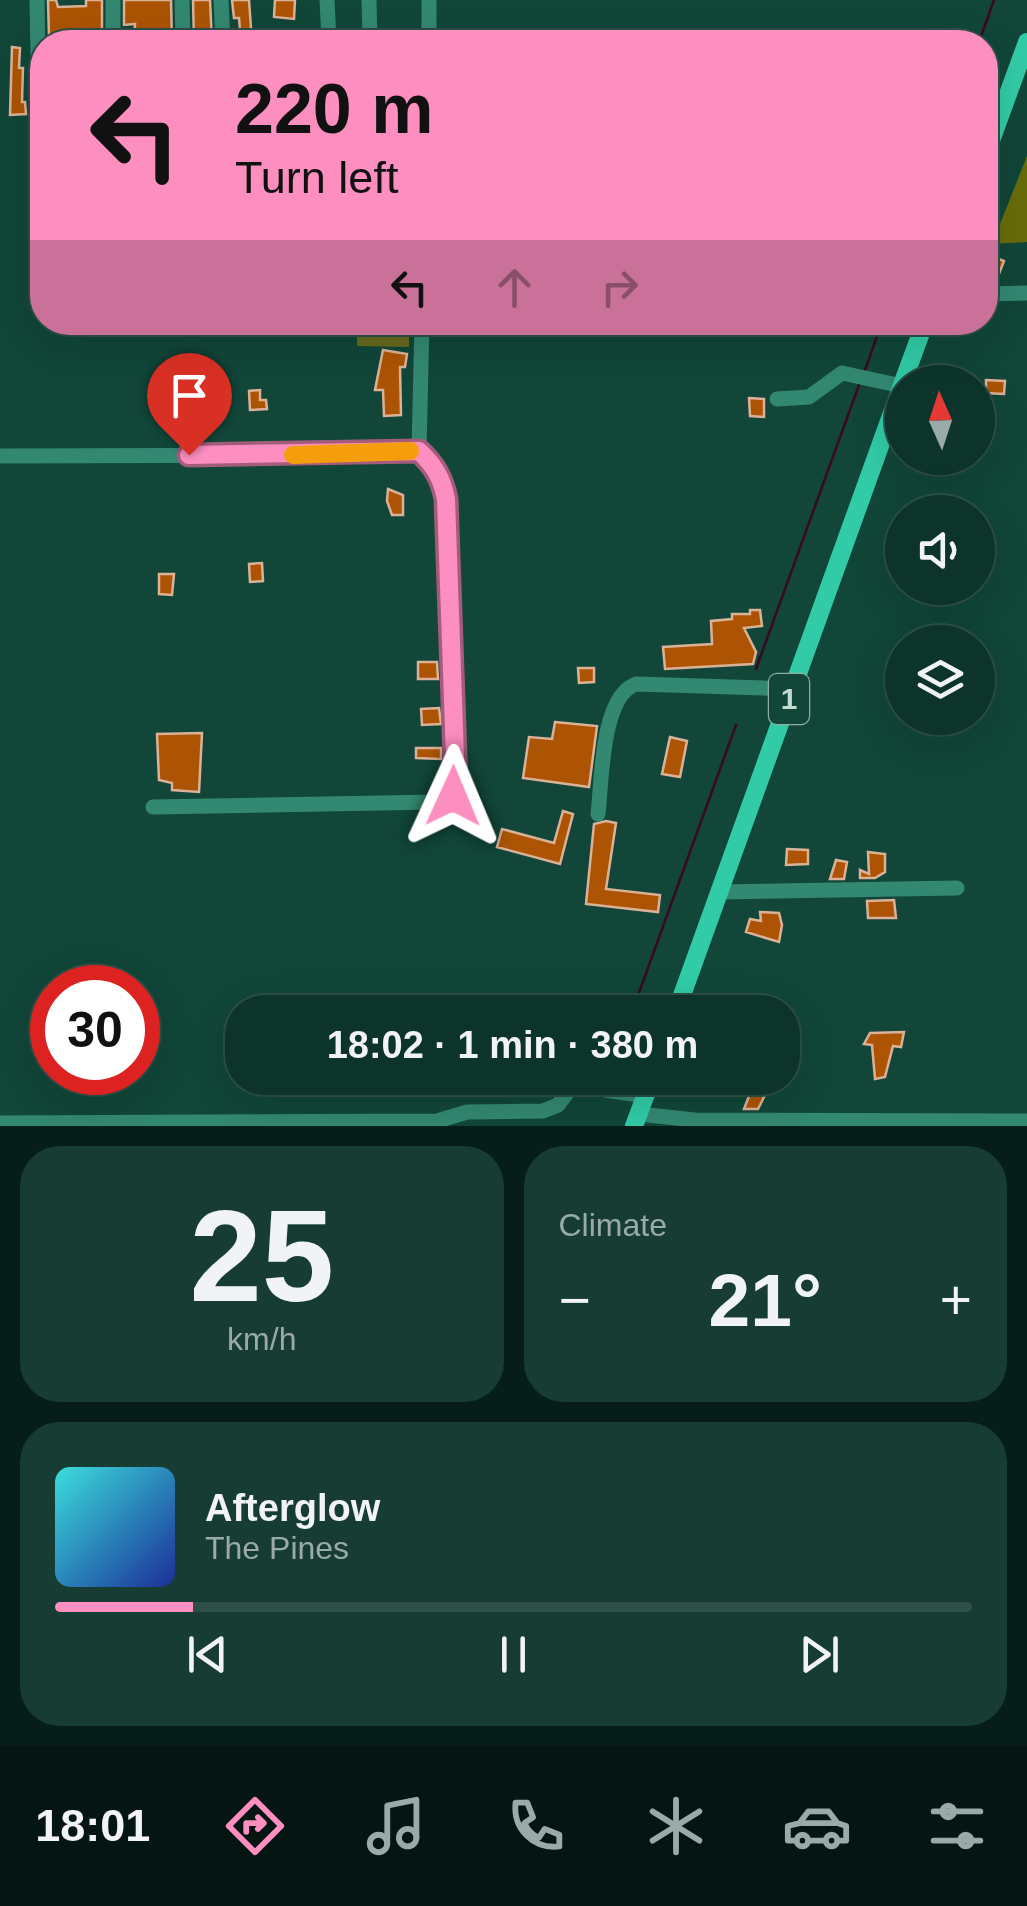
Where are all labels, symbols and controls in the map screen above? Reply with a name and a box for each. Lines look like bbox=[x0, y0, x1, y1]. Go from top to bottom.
icon: left bbox=[70, 70, 200, 200]
text: 220 m bbox=[235, 70, 433, 148]
text: Turn left bbox=[235, 152, 398, 203]
icon: left bbox=[382, 260, 437, 315]
icon: ahead bbox=[487, 260, 542, 315]
icon: right bbox=[592, 260, 647, 315]
pin bbox=[147, 353, 232, 456]
north arrow bbox=[885, 365, 995, 475]
map controls bbox=[885, 365, 995, 735]
icon: arrive bbox=[162, 368, 217, 423]
button: sound bbox=[885, 495, 995, 605]
button: layers bbox=[885, 625, 995, 735]
road number: 1 bbox=[769, 674, 809, 724]
position arrow bbox=[401, 744, 505, 848]
speed limit sign: 30 bbox=[30, 965, 160, 1095]
text: 18:02 · 1 min · 380 m bbox=[327, 1024, 698, 1066]
text: 25 bbox=[189, 1183, 334, 1329]
text: Climate bbox=[559, 1207, 667, 1243]
text: 21° bbox=[709, 1258, 822, 1342]
text: − bbox=[559, 1269, 591, 1331]
text: + bbox=[940, 1269, 972, 1331]
text: km/h bbox=[227, 1321, 296, 1357]
text: Afterglow bbox=[205, 1487, 380, 1529]
text: The Pines bbox=[205, 1530, 349, 1566]
icon: previous bbox=[180, 1627, 235, 1682]
icon: pause bbox=[486, 1627, 541, 1682]
icon: next bbox=[792, 1627, 847, 1682]
icon: directions bbox=[220, 1791, 290, 1861]
icon: music bbox=[361, 1791, 431, 1861]
icon: phone bbox=[501, 1791, 571, 1861]
icon: climate bbox=[641, 1791, 711, 1861]
icon: car bbox=[782, 1791, 852, 1861]
icon: filters bbox=[922, 1791, 992, 1861]
text: 18:01 bbox=[35, 1800, 150, 1851]

